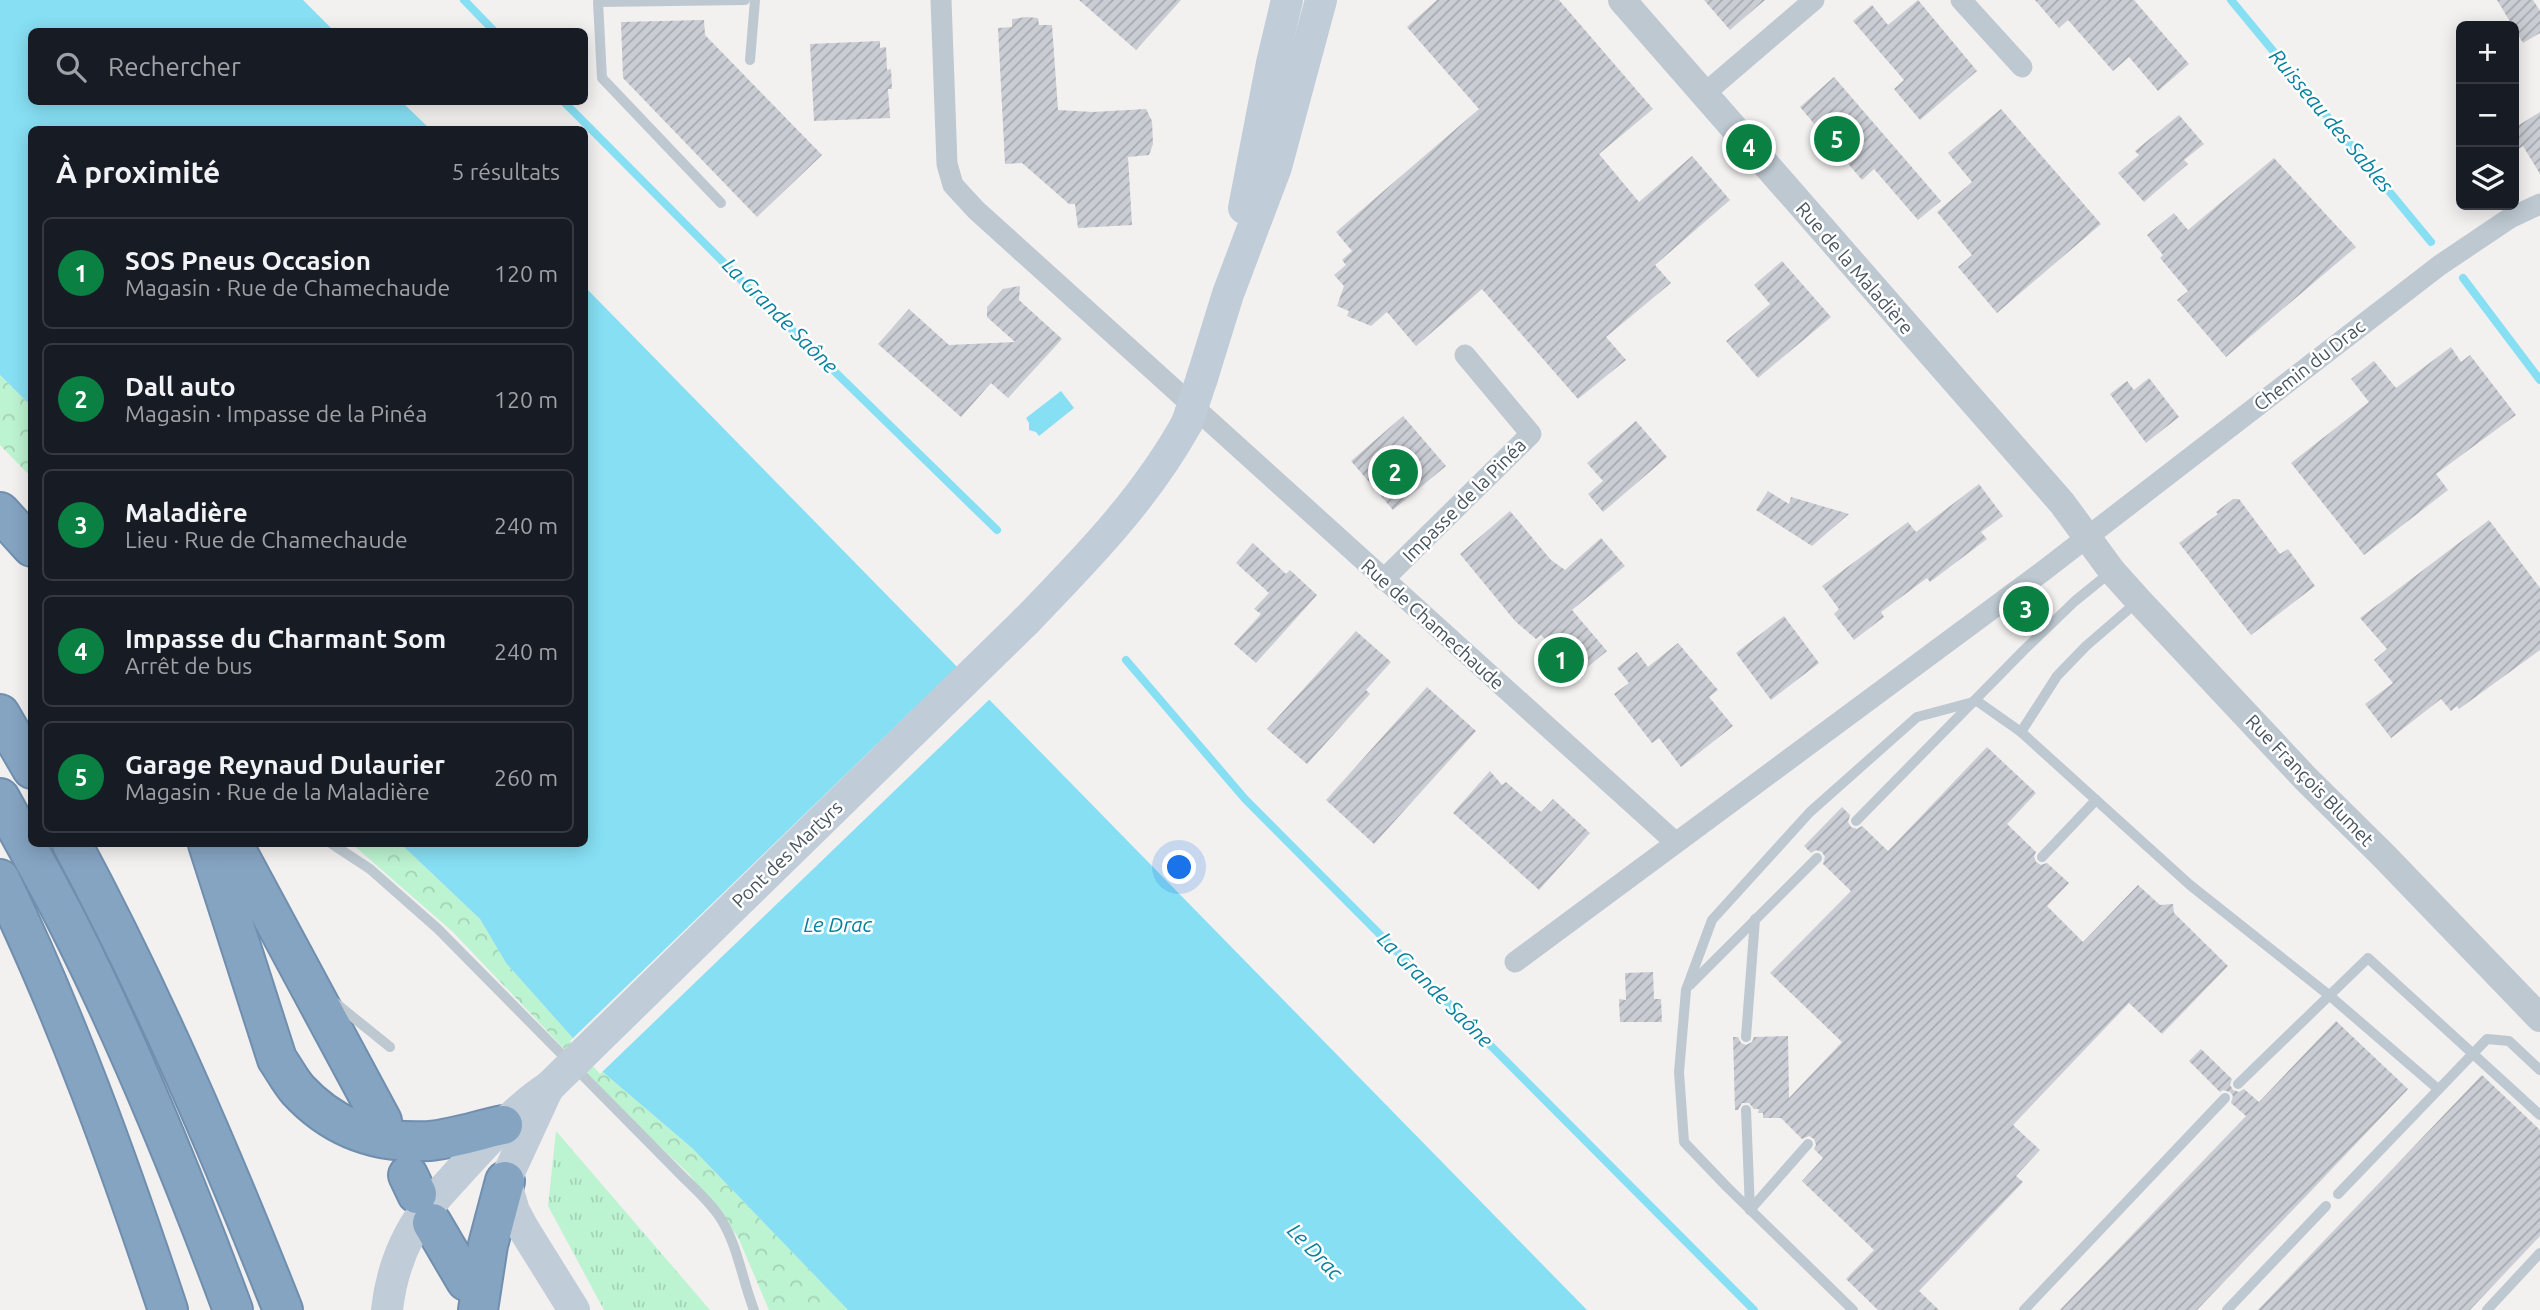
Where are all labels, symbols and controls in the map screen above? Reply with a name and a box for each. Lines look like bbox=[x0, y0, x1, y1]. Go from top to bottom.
map controls bbox=[2456, 21, 2519, 210]
button: + bbox=[2456, 21, 2519, 84]
search box bbox=[28, 28, 588, 105]
water label: Ruisseau des Sables bbox=[2265, 44, 2399, 197]
icon: search bbox=[52, 48, 90, 86]
text: Rechercher bbox=[108, 52, 241, 81]
button: − bbox=[2456, 84, 2519, 147]
pin: 5 bbox=[1814, 113, 1860, 165]
pin: 4 bbox=[1726, 121, 1772, 173]
button: layers bbox=[2456, 147, 2519, 210]
text: À proximité bbox=[56, 155, 220, 189]
text: 5 résultats bbox=[451, 159, 560, 184]
street label: Rue de la Maladière bbox=[1792, 198, 1918, 338]
text: SOS Pneus Occasion bbox=[125, 246, 371, 275]
water label: La Grande Saône bbox=[718, 253, 844, 378]
text: 1 bbox=[75, 261, 87, 286]
text: 120 m bbox=[494, 261, 558, 286]
text: Magasin · Rue de Chamechaude bbox=[125, 275, 450, 300]
street label: Chemin du Drac bbox=[2249, 315, 2369, 415]
text: Dall auto bbox=[125, 372, 236, 401]
text: 2 bbox=[75, 387, 87, 412]
text: 120 m bbox=[494, 387, 558, 412]
text: Magasin · Impasse de la Pinéa bbox=[125, 401, 427, 426]
street label: Impasse de la Pinéa bbox=[1398, 434, 1530, 566]
pin: 2 bbox=[1372, 446, 1418, 498]
text: Maladière bbox=[125, 498, 248, 527]
text: 3 bbox=[75, 513, 87, 538]
text: 240 m bbox=[494, 513, 558, 538]
text: Lieu · Rue de Chamechaude bbox=[125, 527, 408, 552]
street label: Rue de Chamechaude bbox=[1357, 554, 1509, 694]
pin: 3 bbox=[2003, 583, 2049, 635]
text: Impasse du Charmant Som bbox=[125, 624, 446, 653]
pin: 1 bbox=[1538, 634, 1584, 686]
text: 4 bbox=[75, 639, 87, 664]
text: 240 m bbox=[494, 639, 558, 664]
text: Arrêt de bus bbox=[125, 653, 252, 678]
street label: Rue François Blumet bbox=[2242, 710, 2379, 851]
text: Garage Reynaud Dulaurier bbox=[125, 750, 445, 779]
text: 5 bbox=[75, 765, 87, 790]
text: 260 m bbox=[494, 765, 558, 790]
text: Magasin · Rue de la Maladière bbox=[125, 779, 430, 804]
street label: Pont des Martyrs bbox=[727, 796, 847, 912]
your location bbox=[1162, 850, 1196, 884]
water label: Le Drac bbox=[804, 912, 873, 936]
water label: La Grande Saône bbox=[1373, 927, 1499, 1052]
water label: Le Drac bbox=[1283, 1218, 1348, 1284]

